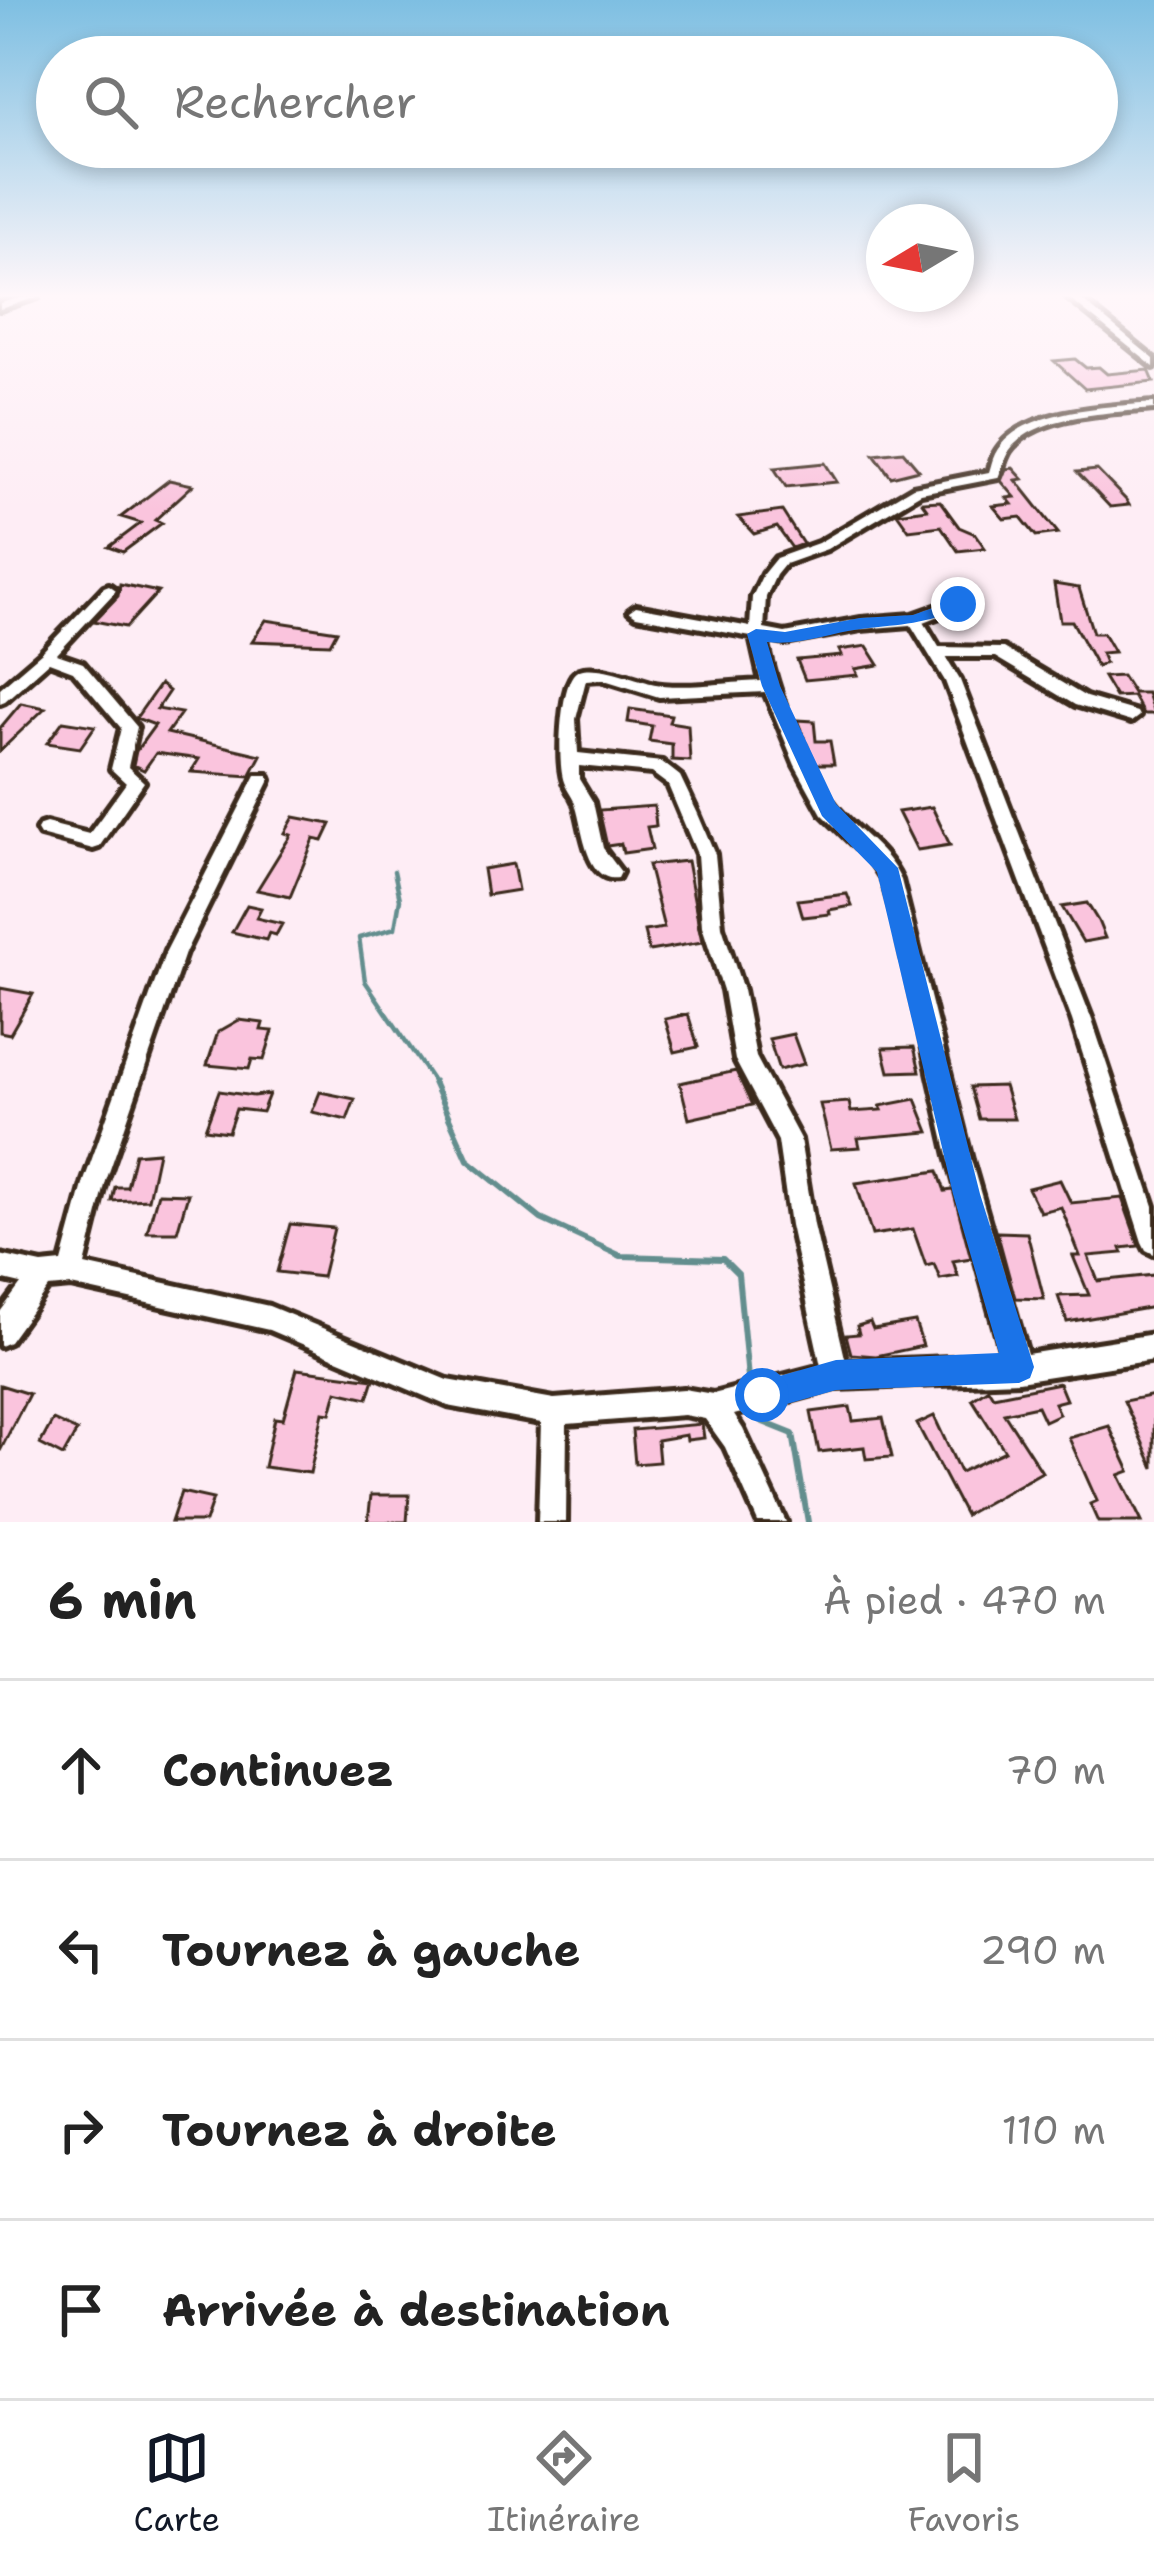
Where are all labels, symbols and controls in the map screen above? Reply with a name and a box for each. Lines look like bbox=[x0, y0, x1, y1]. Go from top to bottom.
search box bbox=[36, 36, 1118, 168]
icon: search bbox=[78, 69, 144, 135]
text: Rechercher bbox=[174, 72, 417, 132]
north arrow bbox=[866, 204, 974, 312]
route end bbox=[931, 577, 985, 631]
route start bbox=[735, 1368, 789, 1422]
text: 6 min bbox=[48, 1566, 197, 1634]
text: À pied · 470 m bbox=[823, 1574, 1106, 1626]
icon: ahead bbox=[48, 1737, 114, 1803]
text: Continuez bbox=[162, 1740, 394, 1800]
text: 70 m bbox=[1005, 1744, 1106, 1796]
icon: left bbox=[48, 1917, 114, 1983]
text: Tournez à gauche bbox=[162, 1920, 580, 1980]
text: 290 m bbox=[980, 1924, 1106, 1976]
icon: right bbox=[48, 2097, 114, 2163]
text: Tournez à droite bbox=[162, 2100, 557, 2160]
text: 110 m bbox=[1002, 2104, 1106, 2156]
icon: arrive bbox=[48, 2277, 114, 2343]
text: Arrivée à destination bbox=[162, 2280, 670, 2340]
tab: Carte bbox=[134, 2425, 220, 2542]
tab: Itinéraire bbox=[487, 2425, 641, 2542]
tab: Favoris bbox=[908, 2425, 1020, 2542]

